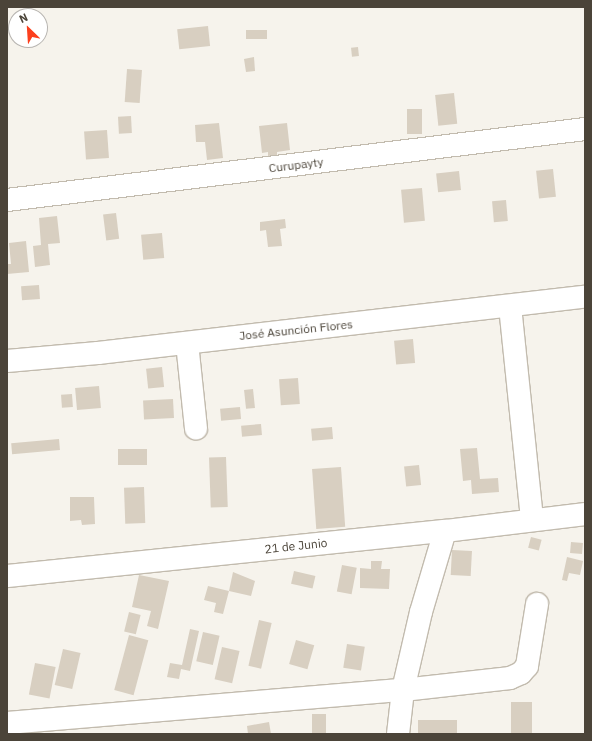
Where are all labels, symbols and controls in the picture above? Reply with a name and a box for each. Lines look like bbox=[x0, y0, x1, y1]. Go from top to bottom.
north arrow bbox=[8, 8, 48, 48]
text: N bbox=[17, 10, 30, 26]
street label: Curupayty bbox=[268, 155, 324, 175]
street label: José Asunción Flores bbox=[238, 317, 354, 343]
street label: 21 de Junio bbox=[264, 536, 328, 556]

